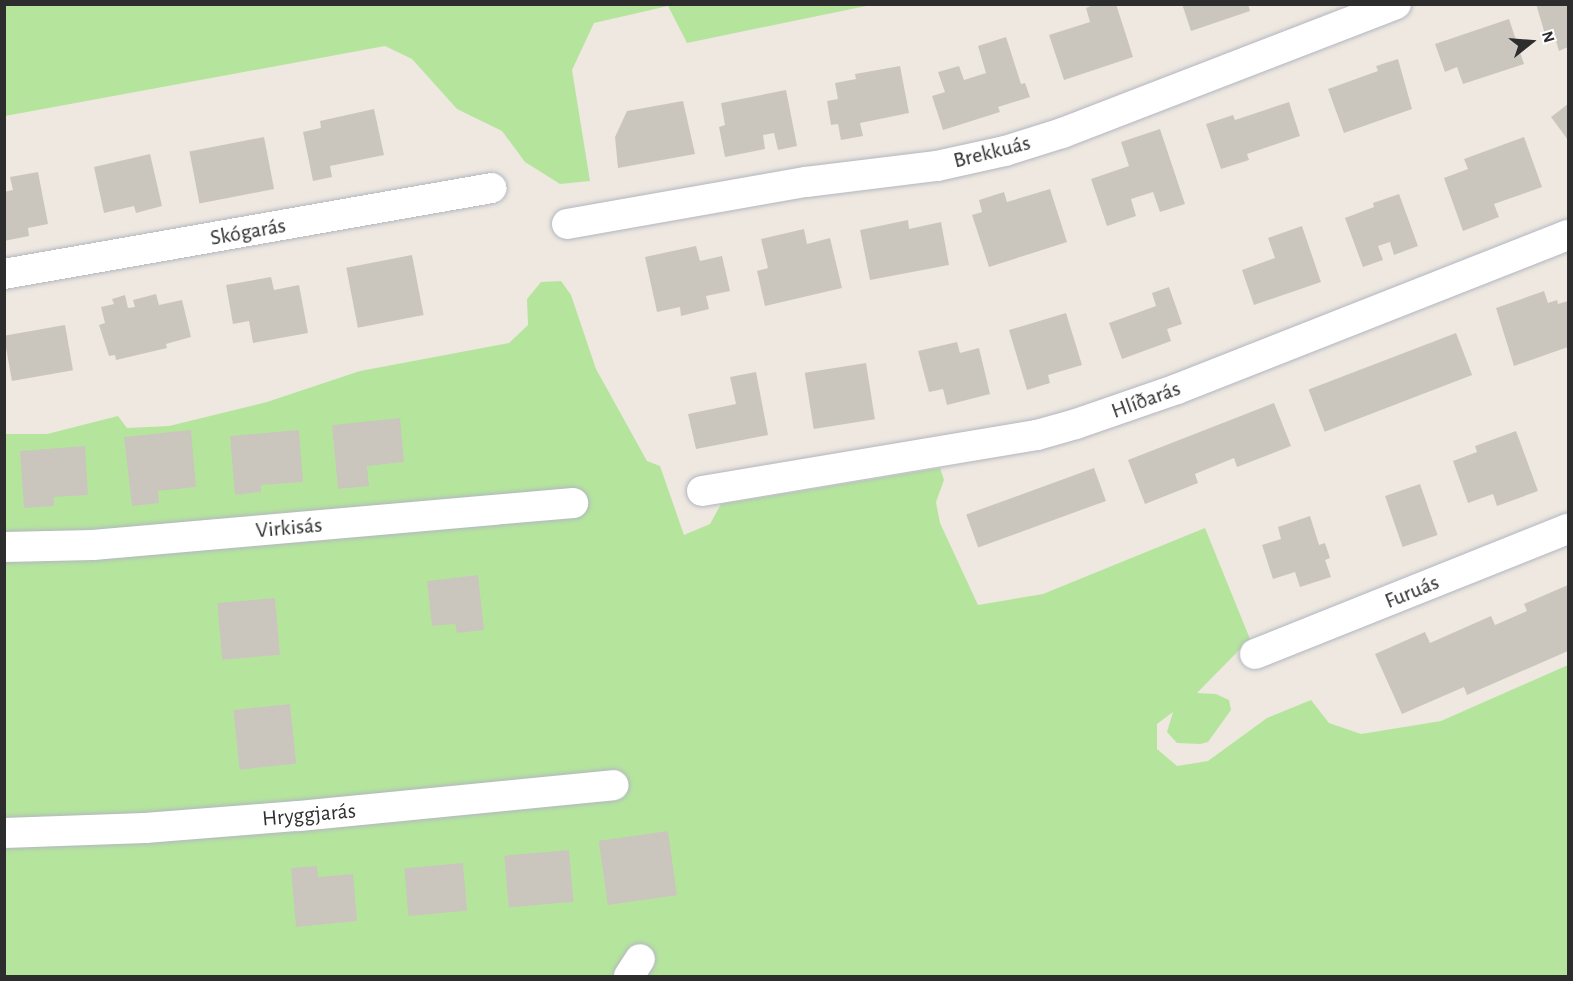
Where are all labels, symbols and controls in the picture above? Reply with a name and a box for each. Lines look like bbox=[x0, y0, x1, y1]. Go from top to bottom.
north arrow bbox=[1501, 12, 1561, 72]
text: N bbox=[1539, 29, 1557, 44]
street label: Brekkuás bbox=[951, 130, 1033, 174]
street label: Skógarás bbox=[208, 212, 288, 252]
street label: Hlíðarás bbox=[1108, 375, 1184, 425]
street label: Virkisás bbox=[255, 512, 323, 544]
street label: Furuás bbox=[1381, 569, 1443, 615]
street label: Hryggjarás bbox=[261, 798, 357, 832]

